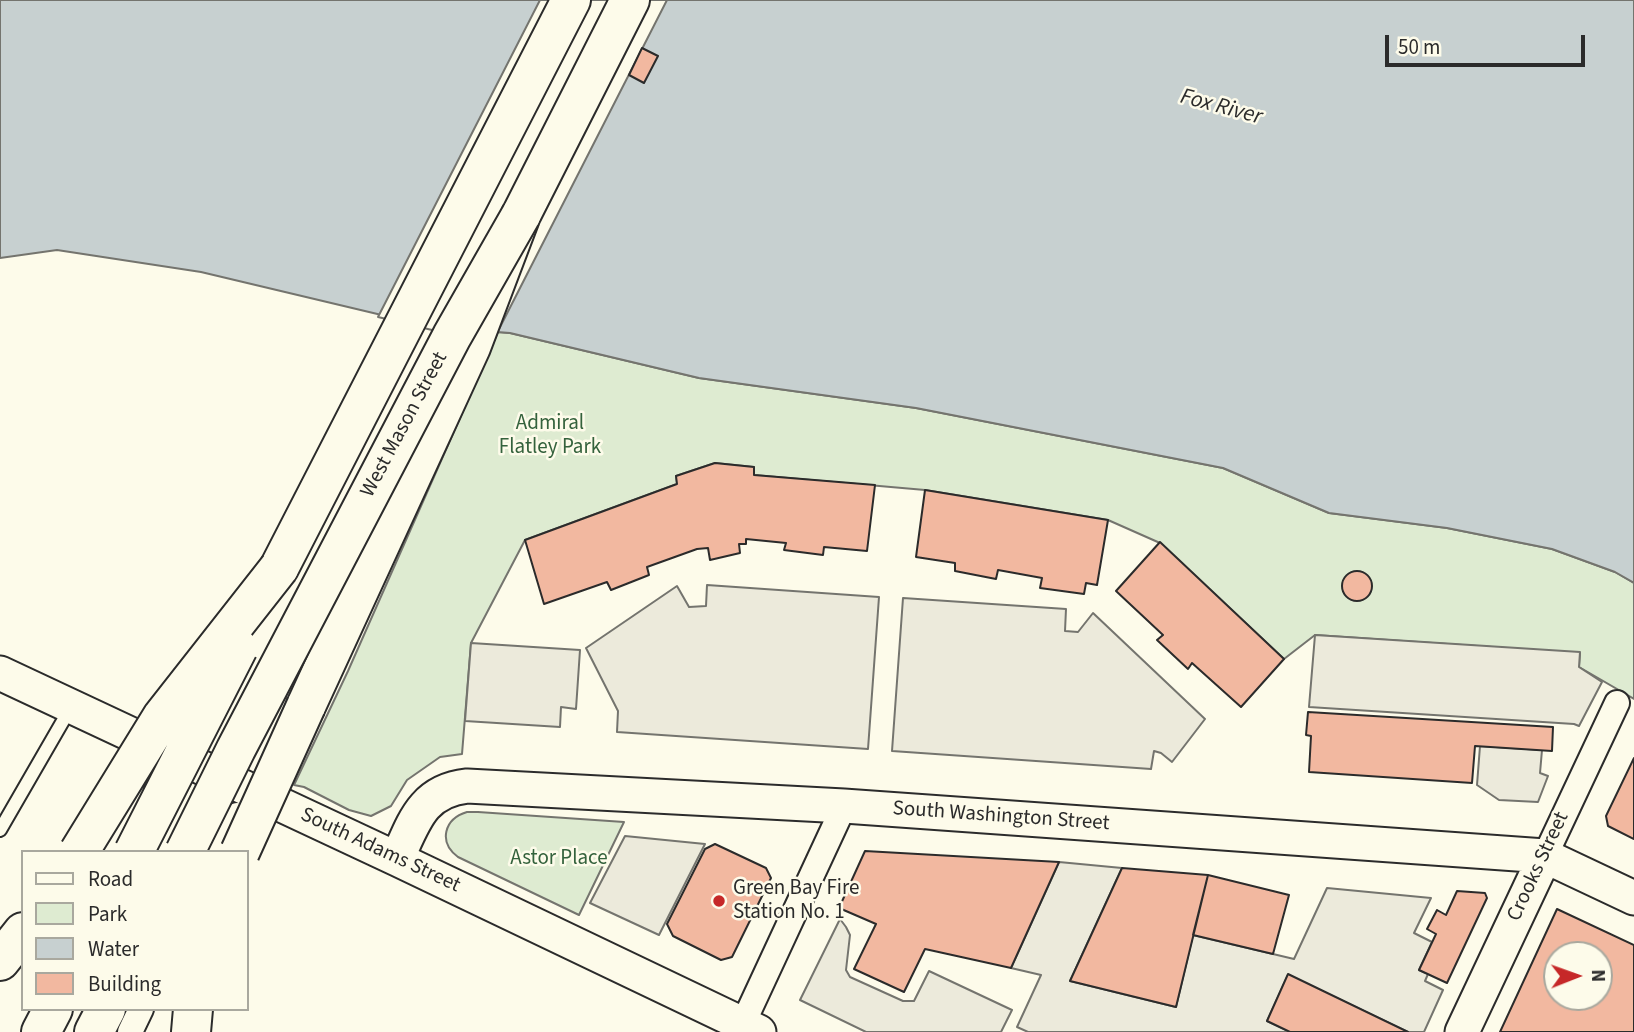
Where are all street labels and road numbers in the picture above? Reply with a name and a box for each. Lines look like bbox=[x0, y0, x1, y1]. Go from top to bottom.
street label: West Mason Street bbox=[356, 348, 454, 502]
street label: South Washington Street bbox=[892, 797, 1110, 837]
street label: South Adams Street bbox=[296, 803, 464, 899]
street label: Crooks Street bbox=[1503, 808, 1575, 926]

